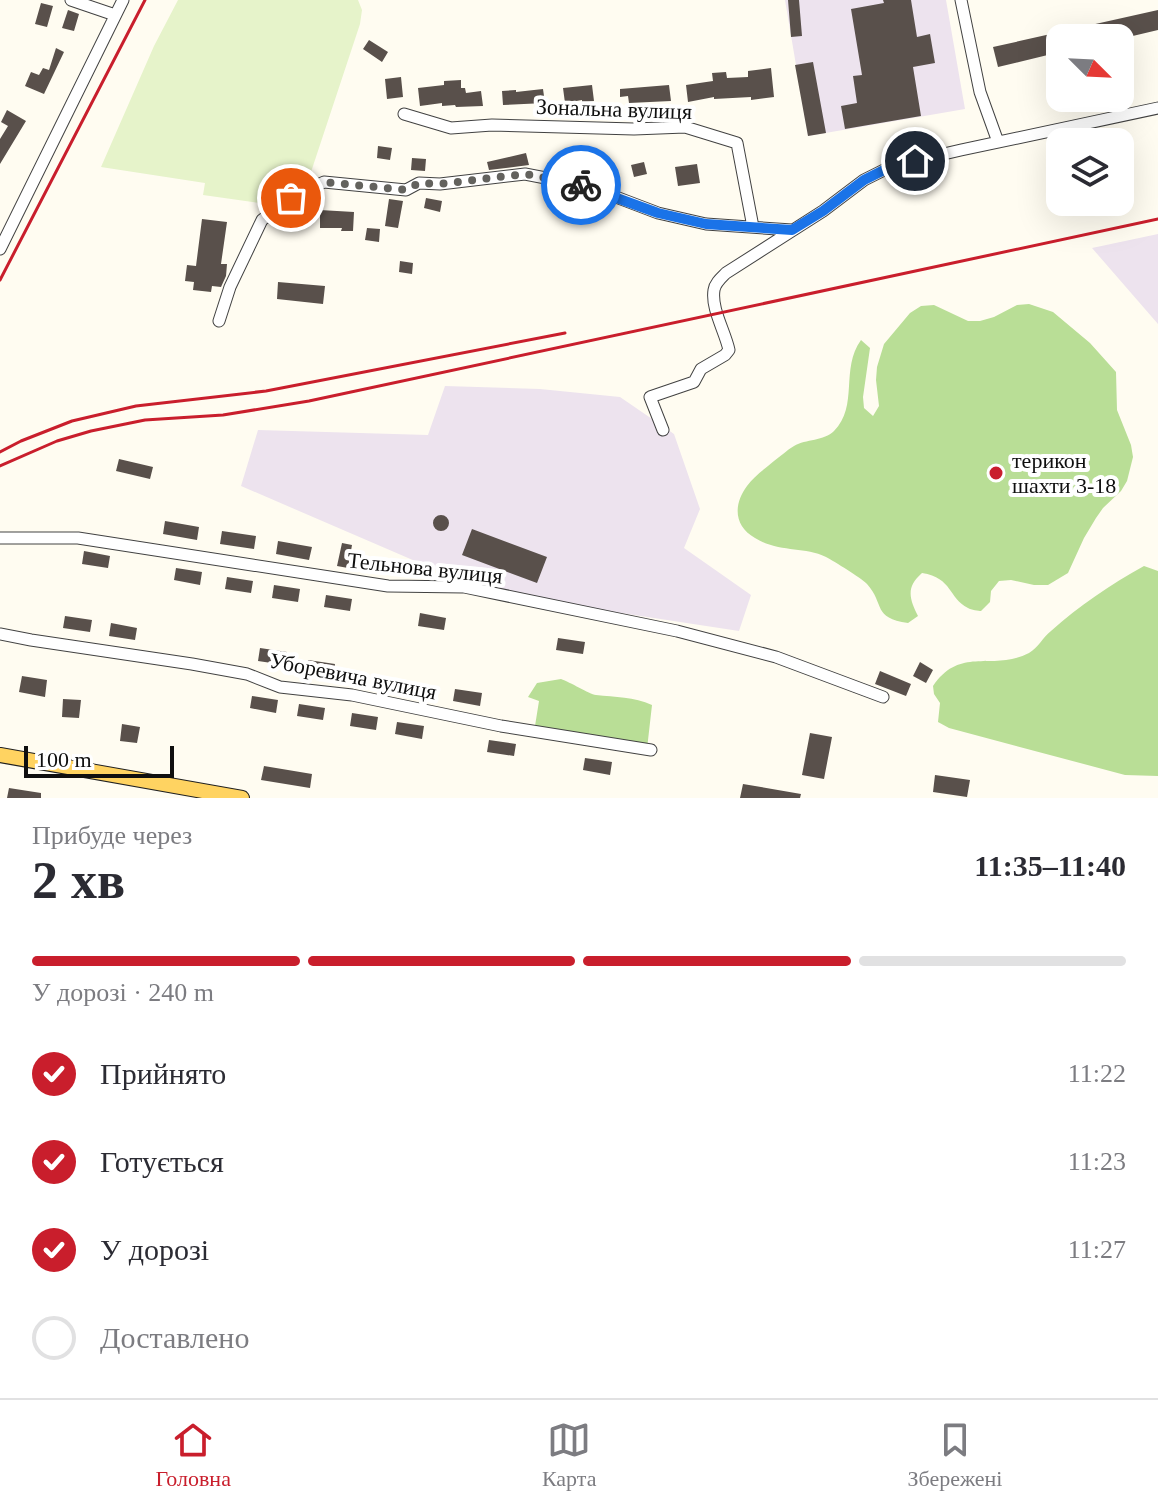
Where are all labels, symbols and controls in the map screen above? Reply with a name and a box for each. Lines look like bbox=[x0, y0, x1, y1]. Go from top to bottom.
north arrow bbox=[1046, 24, 1134, 112]
map controls bbox=[1046, 24, 1134, 216]
street label: Зональна вулиця bbox=[536, 94, 692, 124]
pin bbox=[881, 127, 949, 195]
button: layers bbox=[1046, 128, 1134, 216]
icon: home bbox=[893, 139, 937, 183]
courier bbox=[541, 145, 621, 225]
icon: bike bbox=[559, 163, 603, 207]
pin bbox=[257, 164, 325, 232]
icon: bag bbox=[269, 176, 313, 220]
place label: терикон шахти 3-18 bbox=[1012, 448, 1116, 498]
marker: терикон шахти 3-18 bbox=[987, 464, 1005, 482]
street label: Тельнова вулиця bbox=[346, 547, 504, 589]
street label: Уборевича вулиця bbox=[267, 648, 439, 704]
scale bar bbox=[24, 742, 174, 778]
text: 100 m bbox=[36, 747, 92, 772]
text: Прибуде через bbox=[32, 821, 192, 850]
text: 11:35–11:40 bbox=[974, 849, 1126, 882]
text: 2 хв bbox=[32, 852, 125, 909]
text: У дорозі · 240 m bbox=[32, 978, 214, 1007]
icon: check bbox=[32, 1052, 76, 1096]
text: Прийнято bbox=[100, 1057, 226, 1090]
text: 11:22 bbox=[1068, 1059, 1126, 1088]
icon: check bbox=[32, 1140, 76, 1184]
text: Готується bbox=[100, 1145, 224, 1178]
text: 11:23 bbox=[1068, 1147, 1126, 1176]
icon: check bbox=[32, 1228, 76, 1272]
text: У дорозі bbox=[100, 1233, 209, 1266]
text: 11:27 bbox=[1068, 1235, 1126, 1264]
text: Доставлено bbox=[100, 1321, 249, 1354]
tab: Головна bbox=[156, 1418, 231, 1492]
tab: Карта bbox=[542, 1418, 596, 1492]
tab: Збережені bbox=[907, 1418, 1002, 1492]

